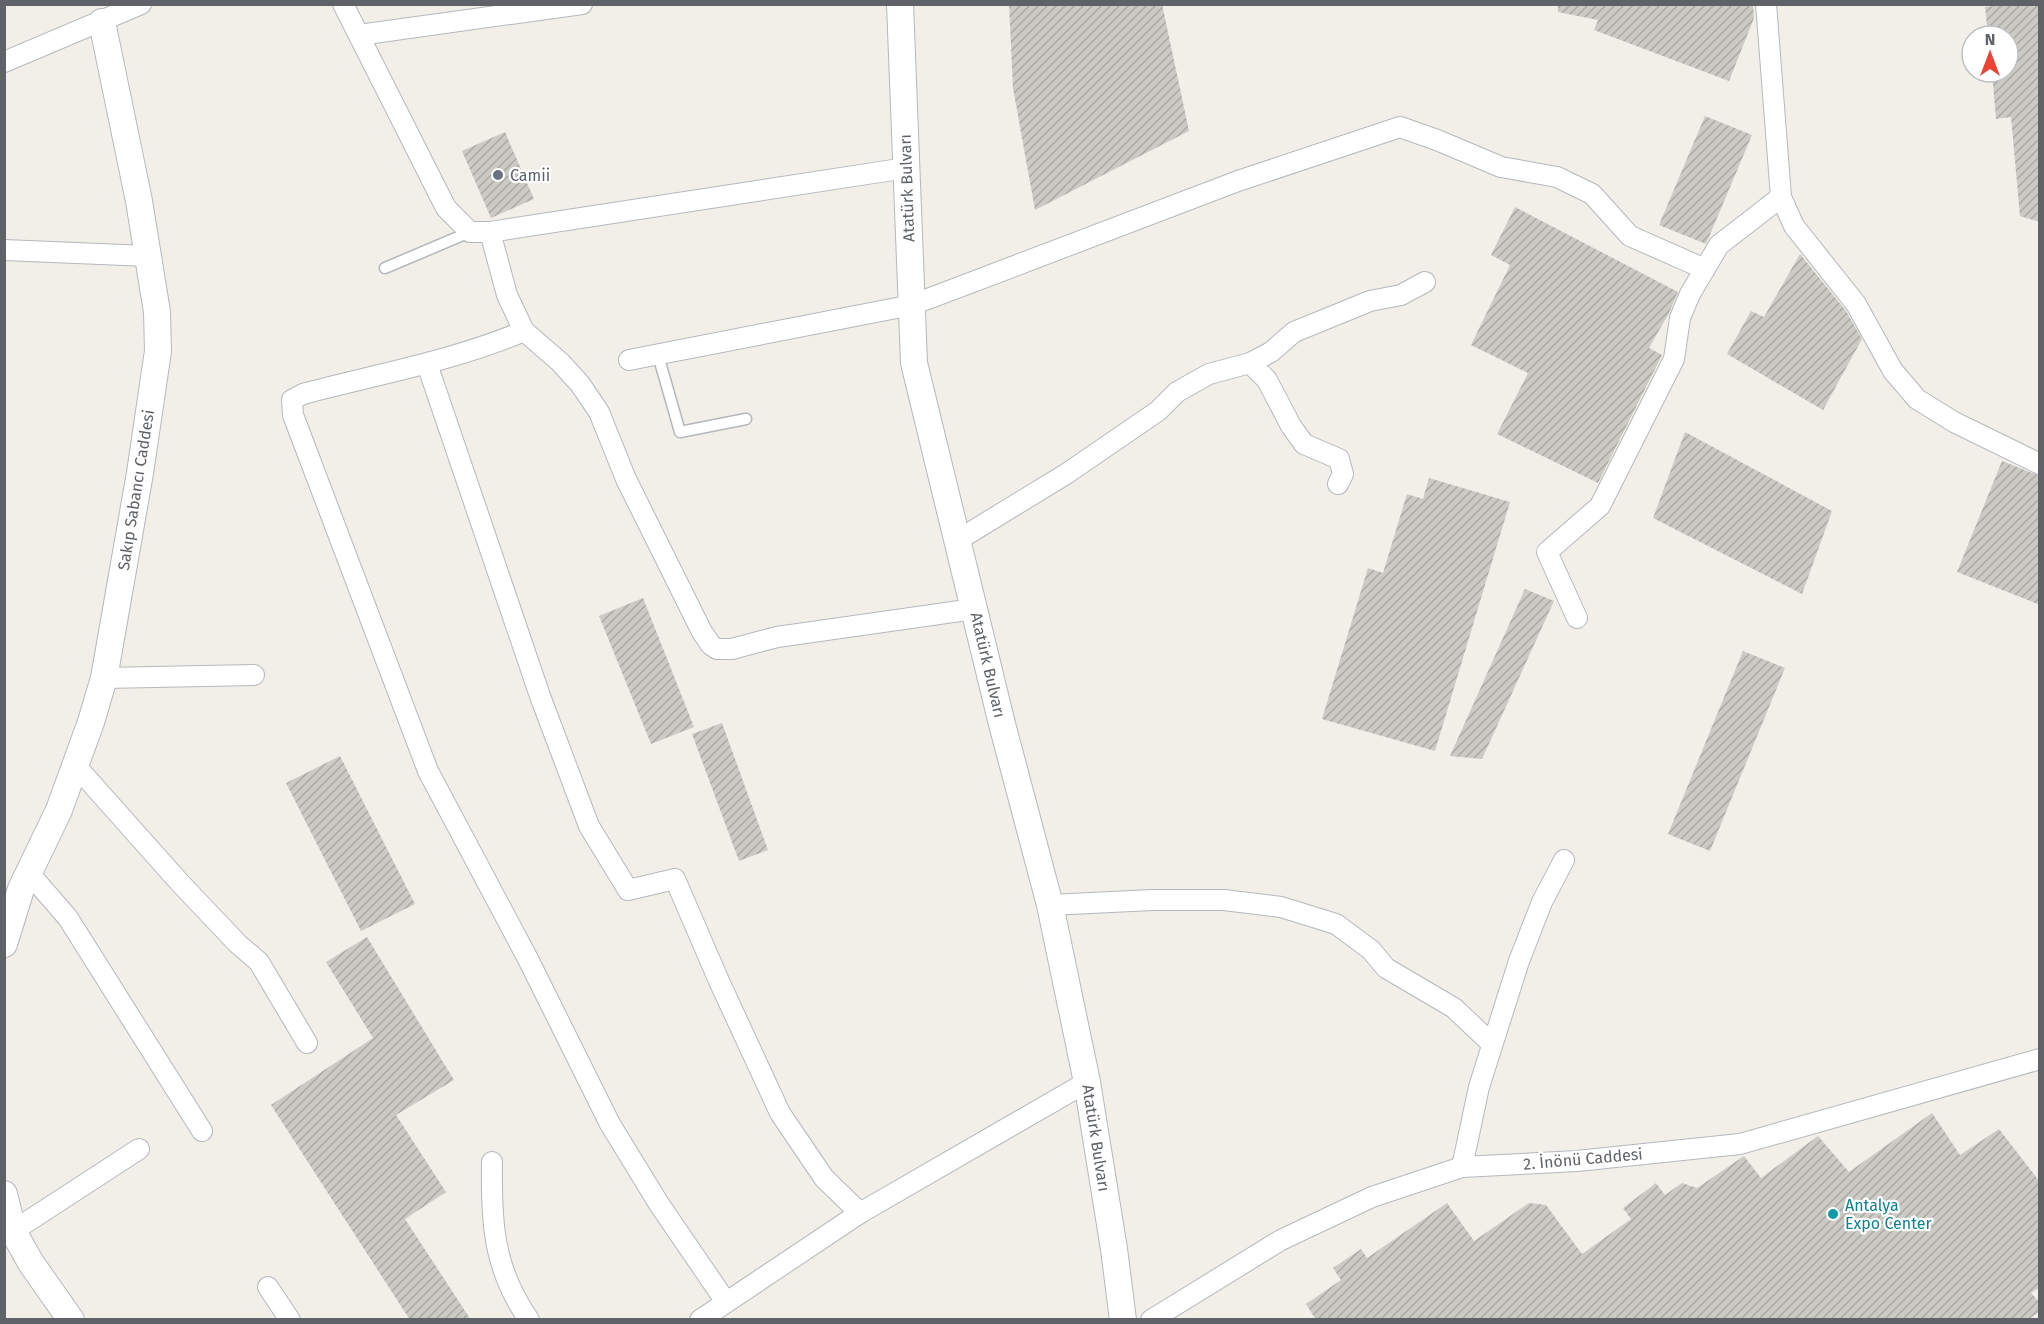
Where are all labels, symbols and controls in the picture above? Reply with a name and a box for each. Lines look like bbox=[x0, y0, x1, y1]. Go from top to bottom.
north arrow bbox=[1960, 24, 2020, 84]
text: N bbox=[1985, 30, 1995, 49]
street label: Atatürk Bulvarı bbox=[896, 134, 918, 242]
place label: Camii bbox=[510, 166, 550, 185]
marker: Camii bbox=[491, 168, 505, 182]
street label: Sakıp Sabancı Caddesi bbox=[114, 408, 158, 572]
street label: Atatürk Bulvarı bbox=[967, 610, 1009, 720]
street label: Atatürk Bulvarı bbox=[1078, 1083, 1114, 1193]
street label: 2. İnönü Caddesi bbox=[1522, 1143, 1643, 1174]
place label: Antalya Expo Center bbox=[1845, 1196, 1932, 1233]
marker: Antalya Expo Center bbox=[1826, 1207, 1840, 1221]

